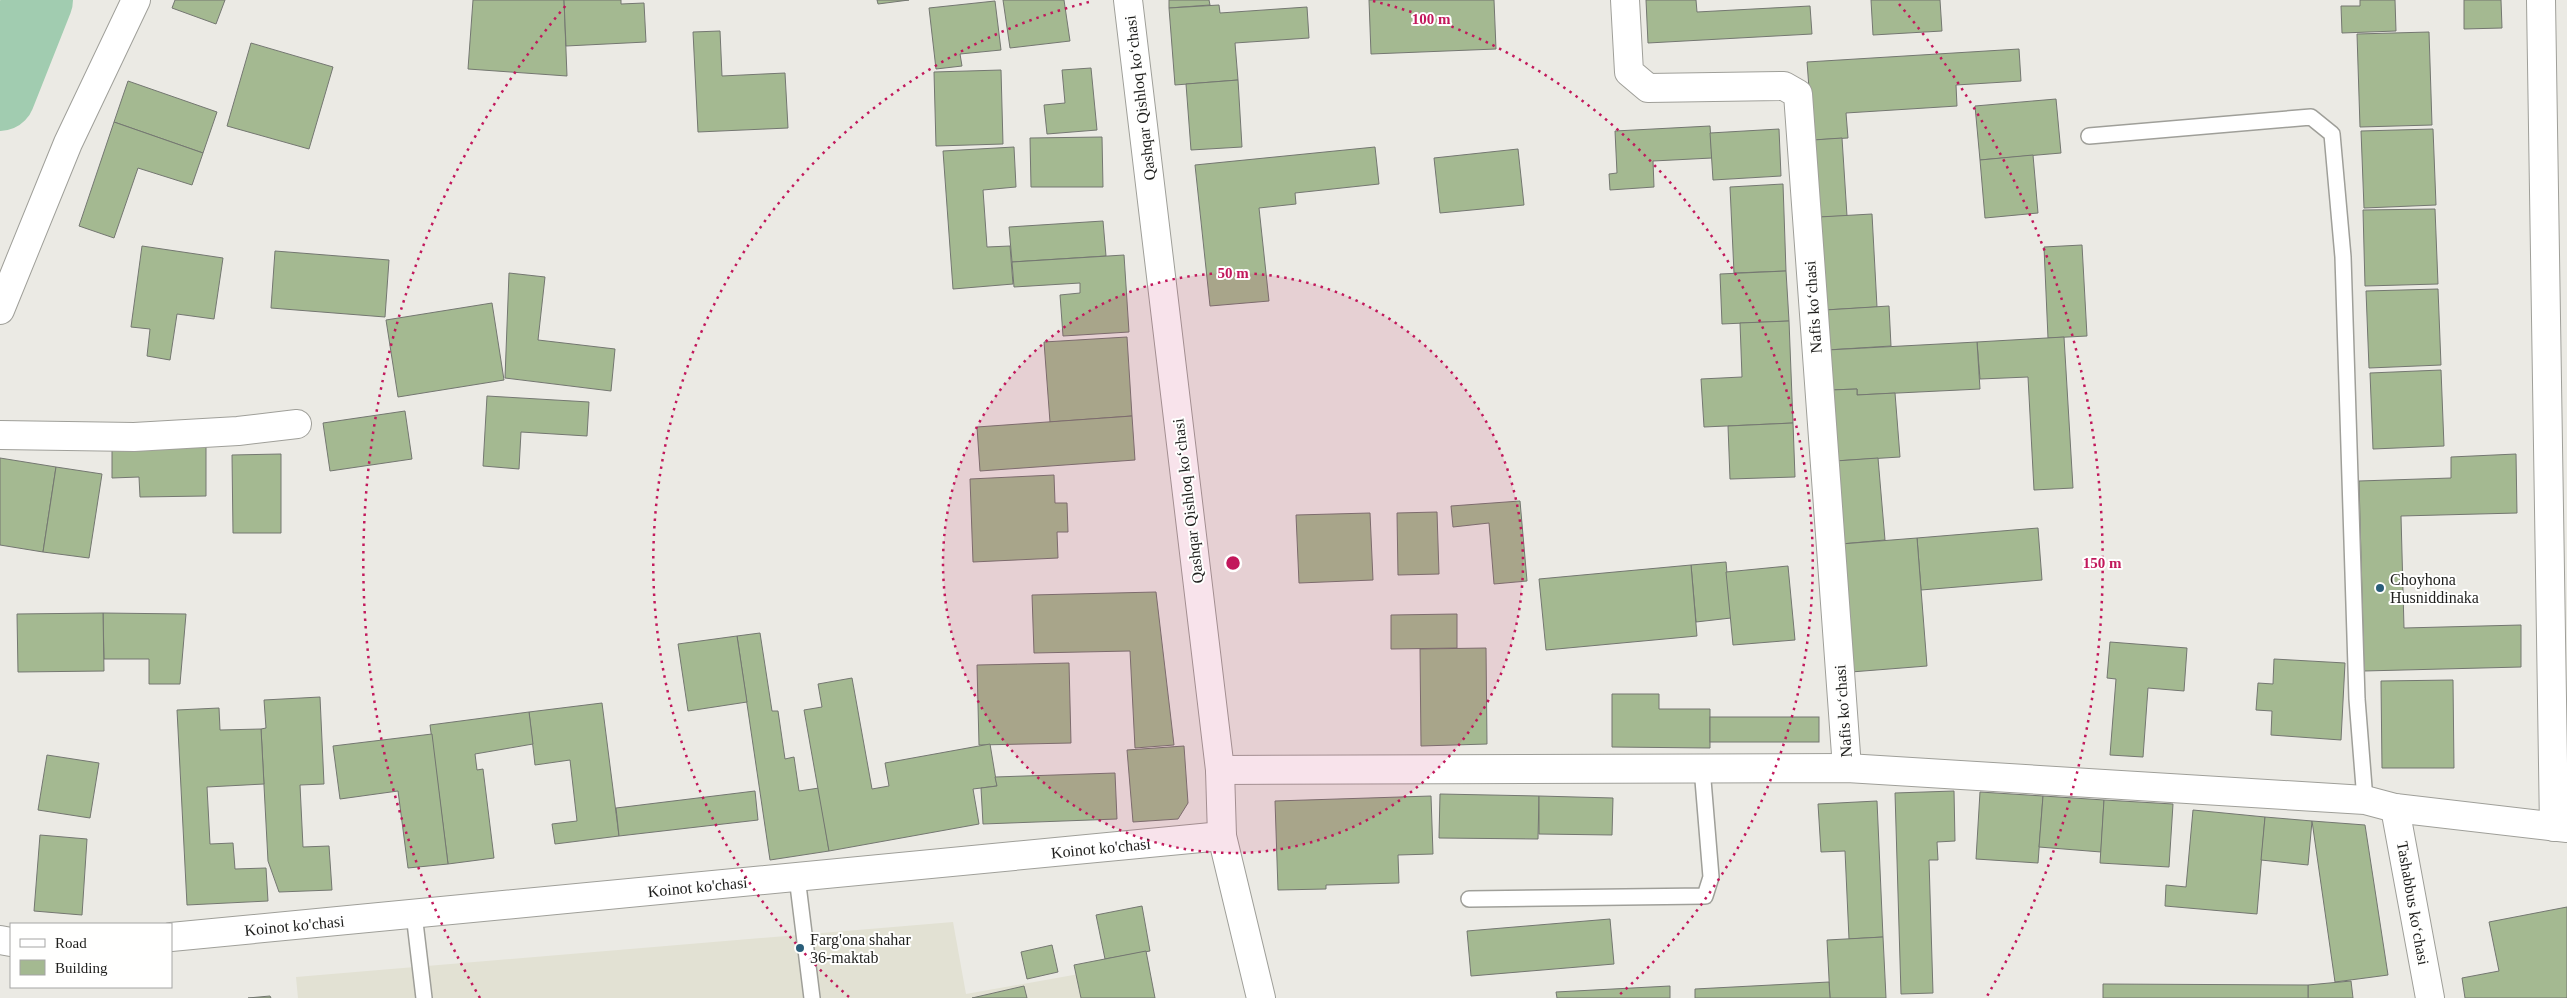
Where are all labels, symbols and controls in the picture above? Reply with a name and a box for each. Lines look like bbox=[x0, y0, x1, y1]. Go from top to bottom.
text: 100 m bbox=[1412, 11, 1451, 27]
street label: Qashqar Qishloq koʻchasi bbox=[1121, 14, 1160, 182]
street label: Nafis koʻchasi bbox=[1801, 260, 1825, 354]
text: 50 m bbox=[1217, 265, 1249, 281]
street label: Qashqar Qishloq koʻchasi bbox=[1169, 417, 1208, 585]
centre of rings bbox=[1224, 554, 1242, 572]
text: 150 m bbox=[2083, 555, 2122, 571]
place label: Choyhona Husniddinaka bbox=[2390, 571, 2479, 606]
marker: Choyhona Husniddinaka bbox=[2374, 582, 2386, 594]
street label: Nafis koʻchasi bbox=[1831, 664, 1855, 758]
street label: Koinot ko'chasi bbox=[1050, 834, 1152, 861]
street label: Tashabbus koʻchasi bbox=[2394, 840, 2432, 967]
street label: Koinot ko'chasi bbox=[647, 873, 749, 900]
street label: Koinot ko'chasi bbox=[244, 912, 346, 938]
legend bbox=[10, 923, 172, 988]
place label: Farg'ona shahar 36-maktab bbox=[810, 931, 911, 966]
text: Road bbox=[55, 935, 87, 951]
marker: Farg'ona shahar 36-maktab bbox=[794, 942, 806, 954]
text: Building bbox=[55, 960, 108, 976]

